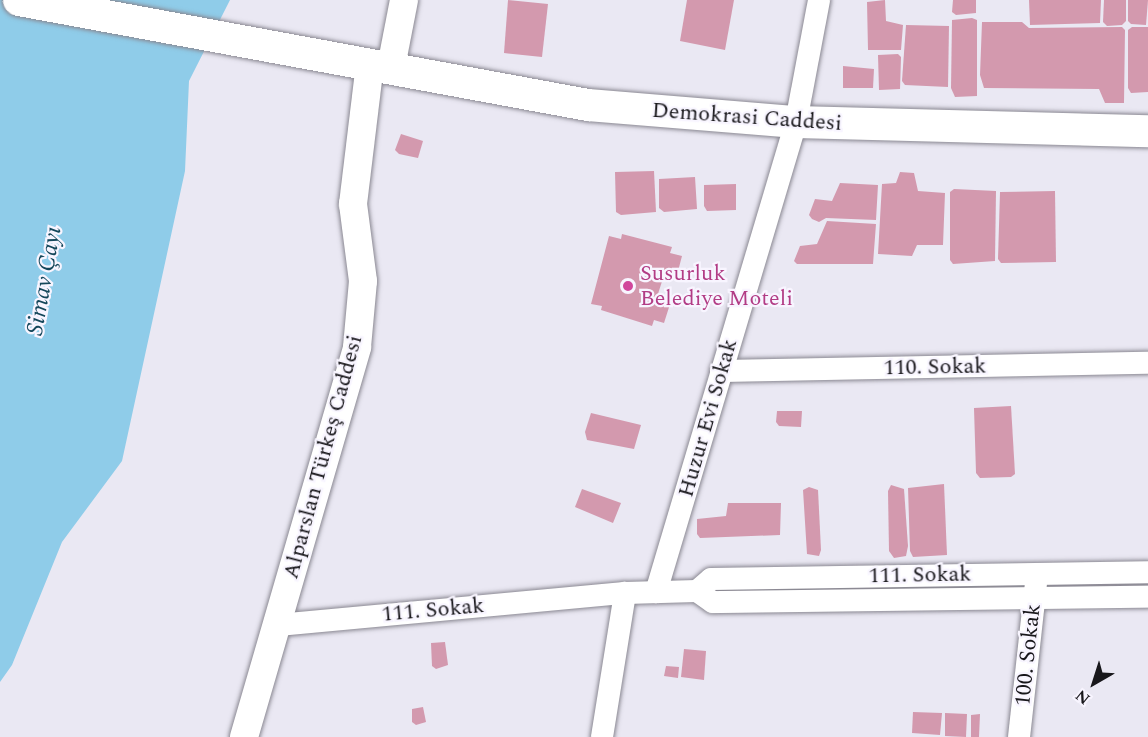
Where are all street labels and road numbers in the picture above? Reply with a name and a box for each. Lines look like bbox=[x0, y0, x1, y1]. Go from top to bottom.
street label: Demokrasi Caddesi bbox=[651, 97, 843, 137]
street label: Alparslan Türkeş Caddesi bbox=[278, 332, 368, 582]
street label: Huzur Evi Sokak bbox=[673, 336, 743, 500]
street label: 110. Sokak bbox=[883, 353, 987, 381]
street label: 111. Sokak bbox=[868, 561, 972, 589]
street label: 111. Sokak bbox=[381, 592, 485, 628]
street label: 100. Sokak bbox=[1009, 602, 1047, 708]

